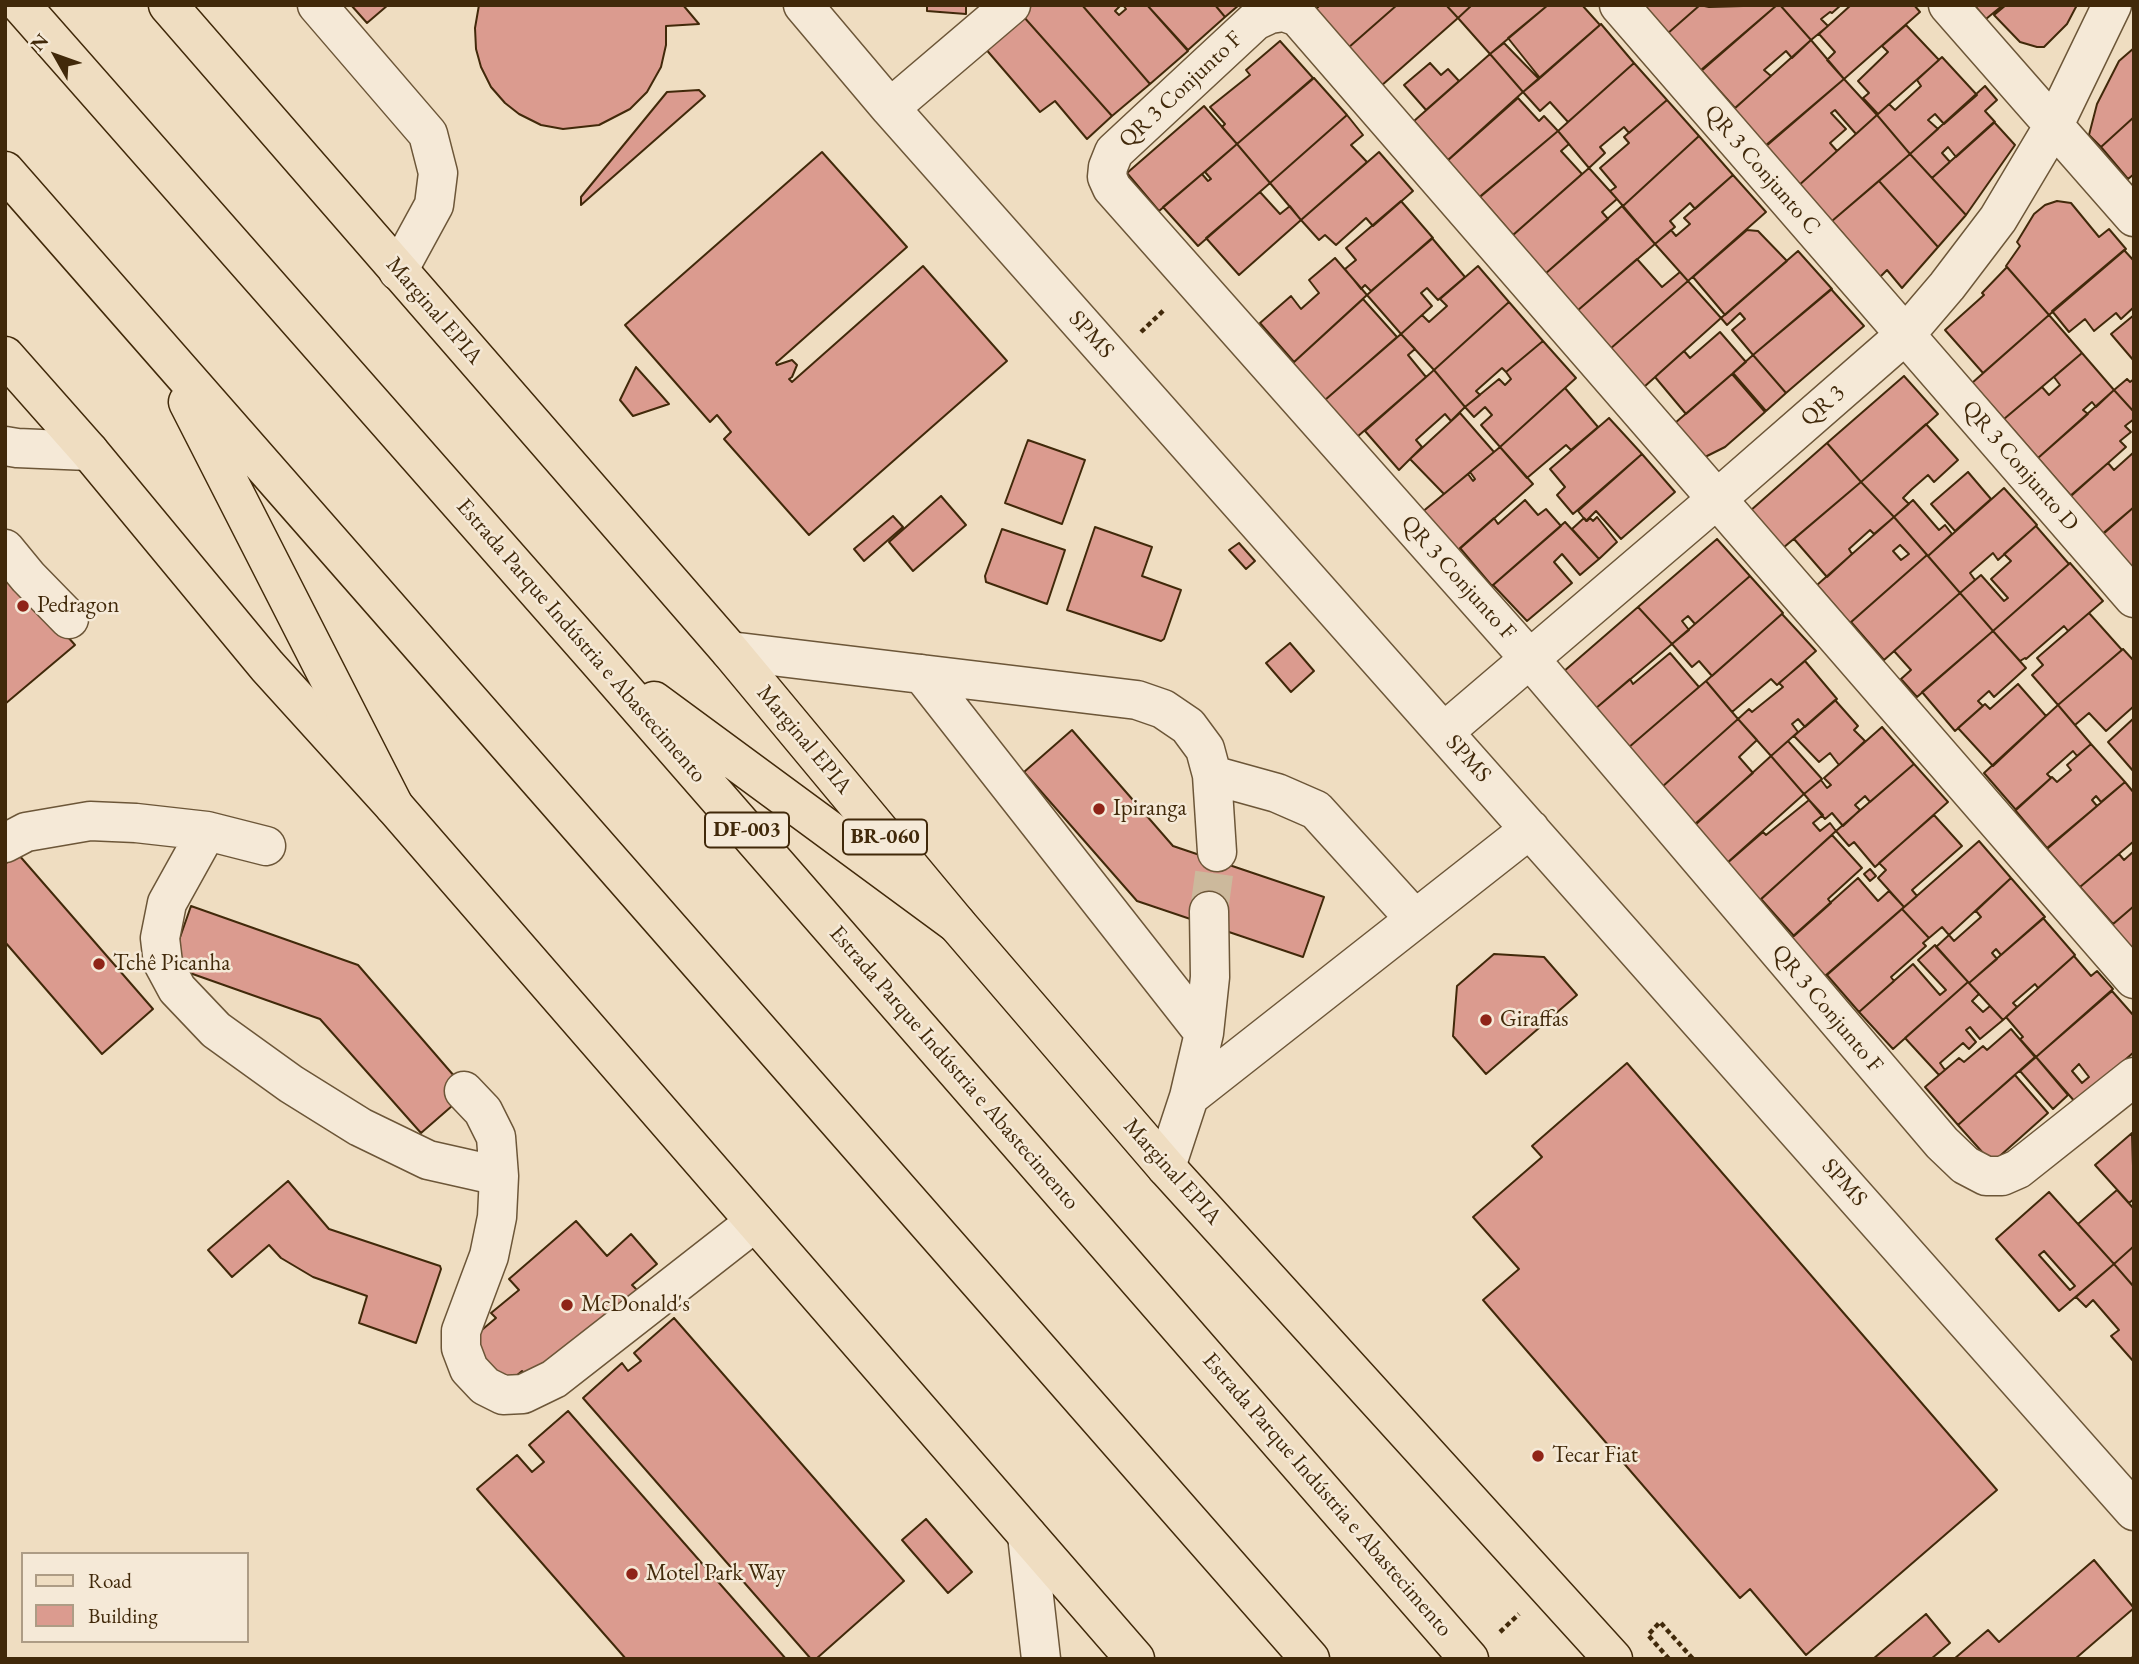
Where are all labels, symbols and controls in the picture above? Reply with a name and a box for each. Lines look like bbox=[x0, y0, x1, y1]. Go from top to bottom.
north arrow bbox=[21, 21, 91, 91]
street label: QR 3 Conjunto F bbox=[1114, 26, 1248, 154]
text: N bbox=[25, 28, 54, 56]
street label: QR 3 Conjunto C bbox=[1698, 99, 1826, 241]
street label: Marginal EPIA bbox=[380, 252, 488, 370]
street label: SPMS bbox=[1062, 305, 1120, 365]
street label: QR 3 bbox=[1795, 379, 1851, 433]
street label: QR 3 Conjunto D bbox=[1956, 395, 2084, 537]
street label: Estrada Parque Indústria e Abastecimento bbox=[450, 493, 712, 789]
street label: QR 3 Conjunto F bbox=[1395, 510, 1521, 646]
place label: Pedragon bbox=[37, 592, 119, 620]
marker: Pedragon bbox=[15, 598, 31, 614]
street label: Marginal EPIA bbox=[750, 680, 858, 800]
street label: SPMS bbox=[1439, 729, 1497, 789]
place label: Ipiranga bbox=[1113, 795, 1187, 823]
marker: Ipiranga bbox=[1091, 801, 1107, 817]
road number: DF-003 bbox=[705, 812, 789, 848]
road number: BR-060 bbox=[843, 820, 927, 854]
street label: Estrada Parque Indústria e Abastecimento bbox=[823, 920, 1085, 1216]
street label: QR 3 Conjunto F bbox=[1765, 939, 1889, 1079]
place label: Tchê Picanha bbox=[113, 950, 230, 978]
marker: Tchê Picanha bbox=[91, 956, 107, 972]
place label: Giraffas bbox=[1500, 1006, 1569, 1034]
marker: Giraffas bbox=[1478, 1012, 1494, 1028]
street label: Marginal EPIA bbox=[1117, 1113, 1227, 1231]
street label: SPMS bbox=[1815, 1153, 1873, 1213]
place label: McDonald's bbox=[581, 1291, 690, 1319]
marker: McDonald's bbox=[559, 1297, 575, 1313]
street label: Estrada Parque Indústria e Abastecimento bbox=[1196, 1347, 1458, 1643]
place label: Tecar Fiat bbox=[1552, 1442, 1638, 1470]
marker: Tecar Fiat bbox=[1530, 1448, 1546, 1464]
legend bbox=[21, 1552, 248, 1643]
place label: Motel Park Way bbox=[646, 1560, 786, 1588]
marker: Motel Park Way bbox=[624, 1566, 640, 1582]
text: Road bbox=[88, 1567, 132, 1594]
text: Building bbox=[88, 1602, 158, 1629]

